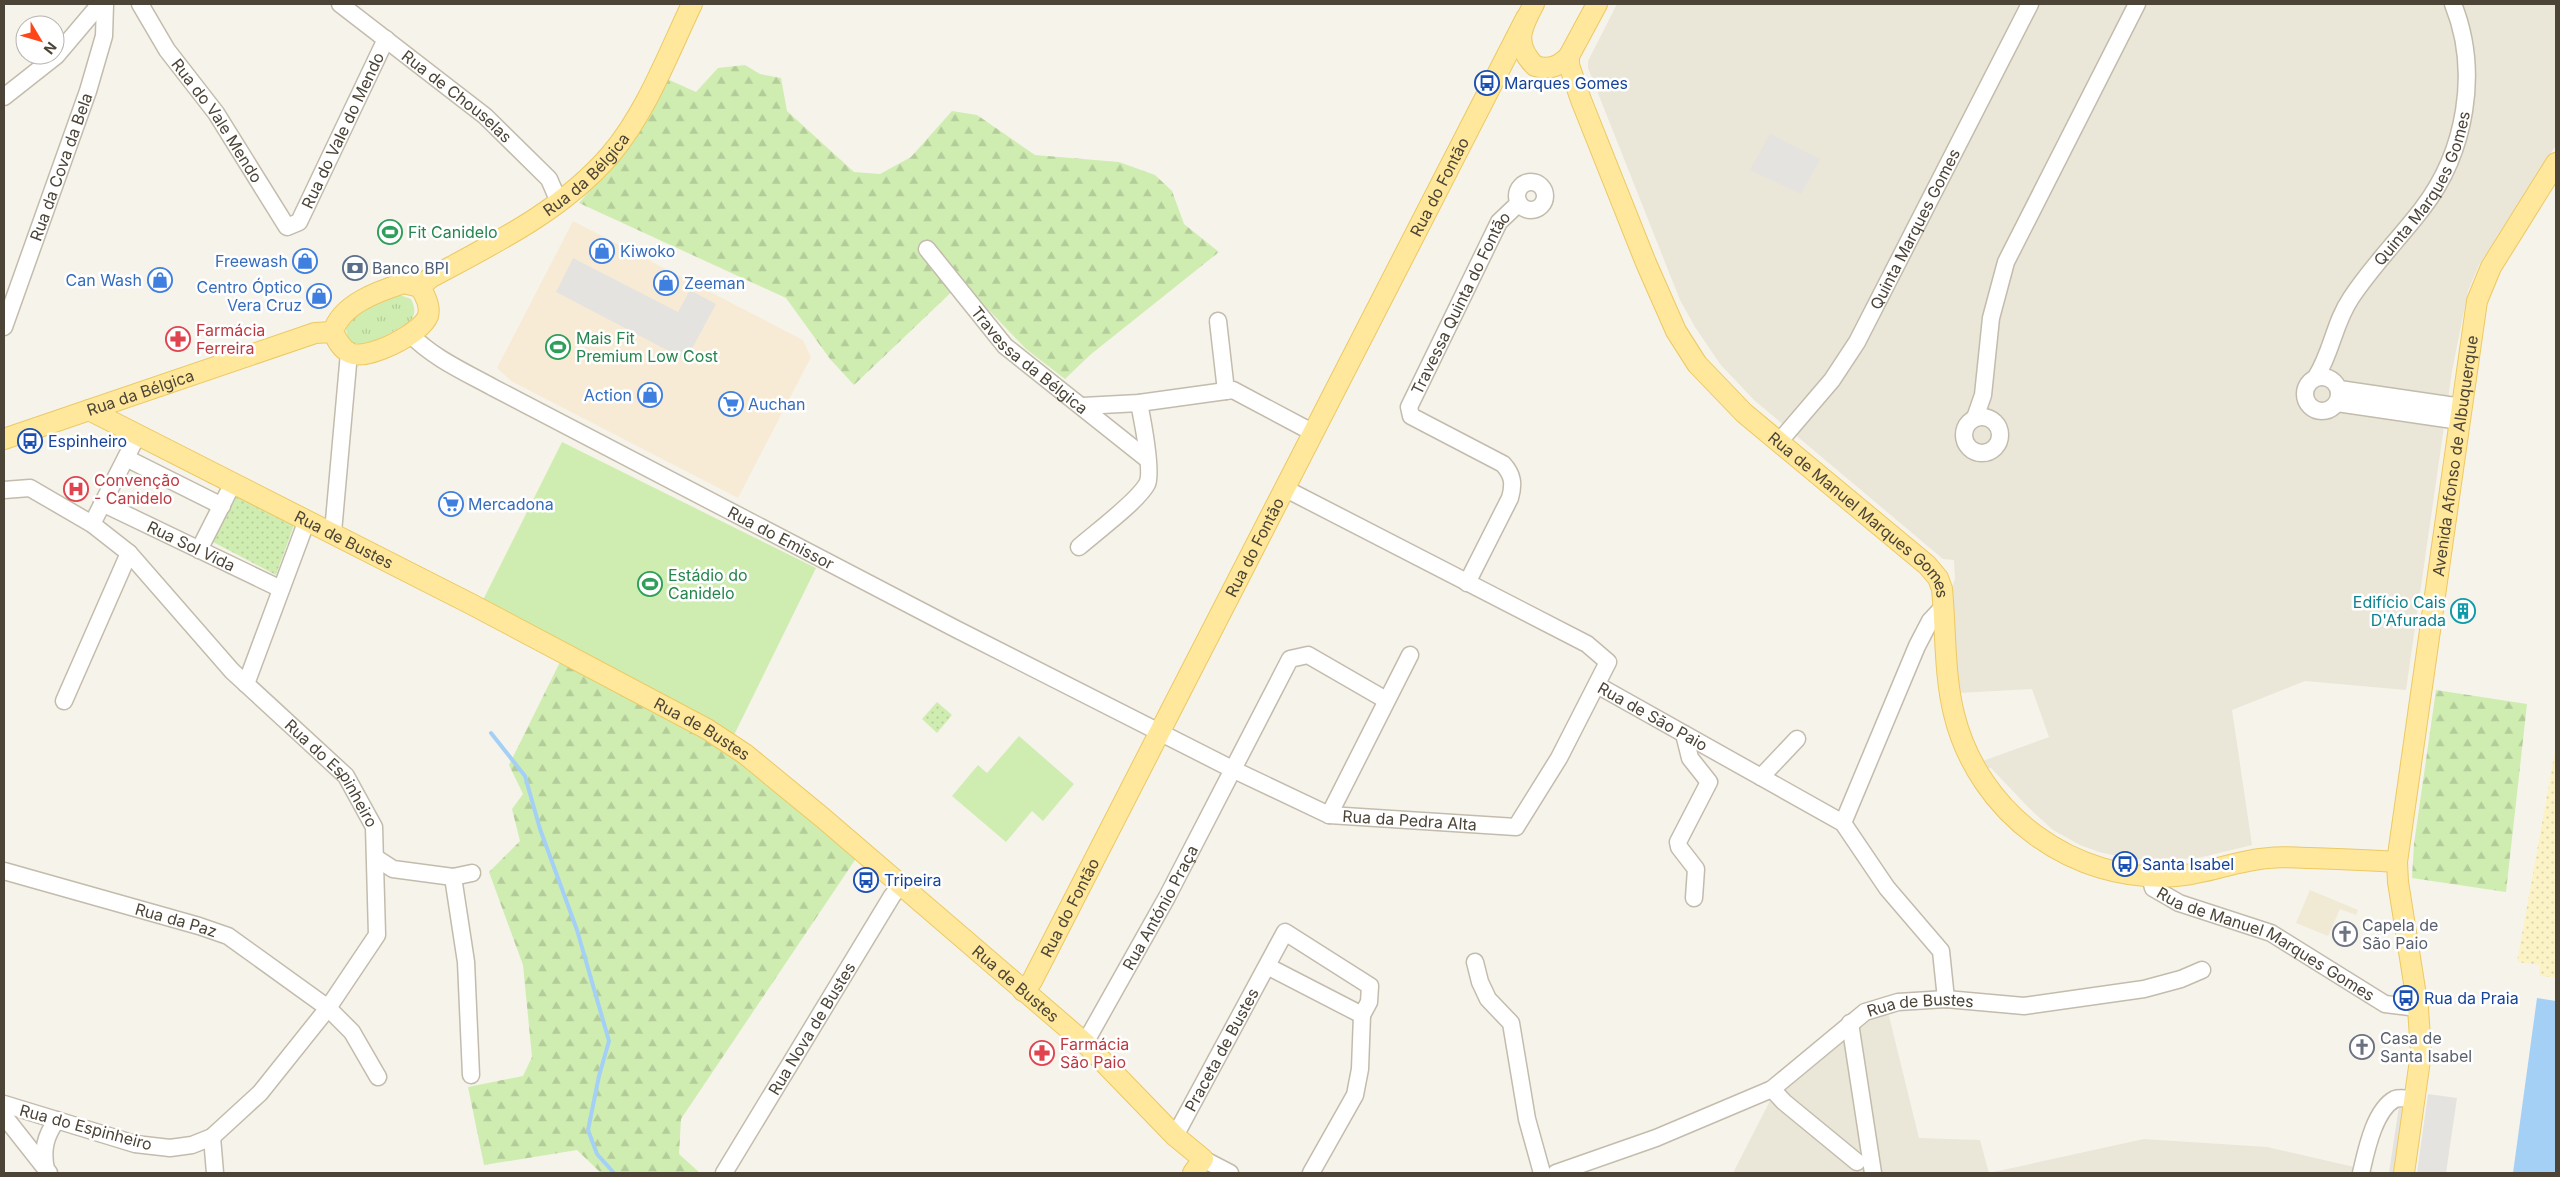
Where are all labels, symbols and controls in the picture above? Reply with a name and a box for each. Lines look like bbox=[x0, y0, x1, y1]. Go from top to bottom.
north arrow bbox=[15, 15, 65, 65]
text: N bbox=[41, 39, 61, 58]
street label: Rua de Chouselas bbox=[398, 46, 516, 147]
street label: Rua do Vale do Mendo bbox=[297, 49, 388, 212]
street label: Rua do Vale Mendo bbox=[167, 54, 267, 186]
bus stop icon: Marques Gomes bbox=[1474, 70, 1500, 96]
place label: Marques Gomes bbox=[1504, 73, 1628, 93]
street label: Rua da Cova da Bela bbox=[25, 90, 97, 244]
street label: Quinta Marques Gomes bbox=[2369, 109, 2474, 270]
street label: Rua da Bélgica bbox=[539, 129, 634, 220]
street label: Rua do Fontão bbox=[1406, 134, 1473, 240]
street label: Quinta Marques Gomes bbox=[1865, 145, 1964, 313]
street label: Travessa Quinta do Fontão bbox=[1407, 207, 1514, 398]
sports icon: Fit Canidelo bbox=[377, 219, 403, 245]
place label: Fit Canidelo bbox=[408, 222, 498, 242]
shop icon: Kiwoko bbox=[589, 238, 615, 264]
place label: Kiwoko bbox=[620, 241, 675, 261]
shop icon: Freewash bbox=[292, 248, 318, 274]
place label: Freewash bbox=[215, 251, 288, 271]
bank icon: Banco BPI bbox=[342, 255, 368, 281]
place label: Banco BPI bbox=[372, 258, 449, 278]
shop icon: Can Wash bbox=[147, 267, 173, 293]
place label: Can Wash bbox=[66, 270, 142, 290]
shop icon: Zeeman bbox=[653, 270, 679, 296]
place label: Zeeman bbox=[684, 273, 745, 293]
place label: Centro Óptico Vera Cruz bbox=[197, 277, 302, 315]
shop icon: Centro Óptico Vera Cruz bbox=[306, 283, 332, 309]
street label: Travessa da Bélgica bbox=[967, 302, 1092, 418]
place label: Farmácia Ferreira bbox=[196, 320, 265, 358]
pharmacy icon: Farmácia Ferreira bbox=[165, 326, 191, 352]
place label: Mais Fit Premium Low Cost bbox=[576, 328, 718, 366]
sports icon: Mais Fit Premium Low Cost bbox=[545, 334, 571, 360]
street label: Avenida Afonso de Albuquerque bbox=[2428, 334, 2482, 578]
street label: Rua da Bélgica bbox=[84, 365, 197, 420]
shop icon: Action bbox=[637, 382, 663, 408]
place label: Action bbox=[584, 385, 632, 405]
supermarket icon: Auchan bbox=[718, 391, 744, 417]
place label: Auchan bbox=[748, 394, 806, 414]
street label: Rua de Manuel Marques Gomes bbox=[1764, 427, 1953, 599]
bus stop icon: Espinheiro bbox=[17, 428, 43, 454]
place label: Espinheiro bbox=[48, 431, 127, 451]
place label: Convenção - Canidelo bbox=[94, 470, 180, 508]
hospital icon: Convenção - Canidelo bbox=[63, 476, 89, 502]
supermarket icon: Mercadona bbox=[438, 491, 464, 517]
place label: Mercadona bbox=[468, 494, 554, 514]
street label: Rua do Fontão bbox=[1221, 494, 1288, 600]
street label: Rua do Emissor bbox=[724, 502, 838, 574]
street label: Rua de Bustes bbox=[291, 506, 397, 573]
street label: Rua Sol Vida bbox=[144, 516, 238, 575]
place label: Estádio do Canidelo bbox=[668, 565, 748, 603]
sports icon: Estádio do Canidelo bbox=[637, 571, 663, 597]
place label: Edifício Cais D'Afurada bbox=[2353, 592, 2446, 630]
building icon: Edifício Cais D'Afurada bbox=[2450, 598, 2476, 624]
street label: Rua de São Paio bbox=[1594, 678, 1711, 755]
street label: Rua de Bustes bbox=[651, 693, 754, 765]
street label: Rua do Espinheiro bbox=[281, 715, 382, 831]
street label: Rua da Pedra Alta bbox=[1342, 806, 1478, 834]
street label: Rua António Praça bbox=[1118, 842, 1202, 974]
bus stop icon: Santa Isabel bbox=[2112, 851, 2138, 877]
place label: Santa Isabel bbox=[2142, 854, 2234, 874]
street label: Rua do Fontão bbox=[1036, 855, 1103, 961]
bus stop icon: Tripeira bbox=[853, 867, 879, 893]
place label: Tripeira bbox=[884, 870, 942, 890]
street label: Rua de Manuel Marques Gomes bbox=[2153, 882, 2378, 1005]
street label: Rua da Paz bbox=[133, 898, 220, 942]
place label: Capela de São Paio bbox=[2362, 915, 2438, 953]
church icon: Capela de São Paio bbox=[2332, 921, 2358, 947]
street label: Rua de Bustes bbox=[968, 941, 1063, 1026]
street label: Rua Nova de Bustes bbox=[764, 958, 860, 1099]
street label: Praceta de Bustes bbox=[1180, 985, 1263, 1115]
bus stop icon: Rua da Praia bbox=[2393, 985, 2419, 1011]
place label: Rua da Praia bbox=[2424, 988, 2519, 1008]
street label: Rua de Bustes bbox=[1864, 989, 1975, 1021]
place label: Casa de Santa Isabel bbox=[2380, 1028, 2472, 1066]
place label: Farmácia São Paio bbox=[1060, 1034, 1129, 1072]
church icon: Casa de Santa Isabel bbox=[2349, 1034, 2375, 1060]
pharmacy icon: Farmácia São Paio bbox=[1029, 1040, 1055, 1066]
street label: Rua do Espinheiro bbox=[18, 1100, 154, 1154]

